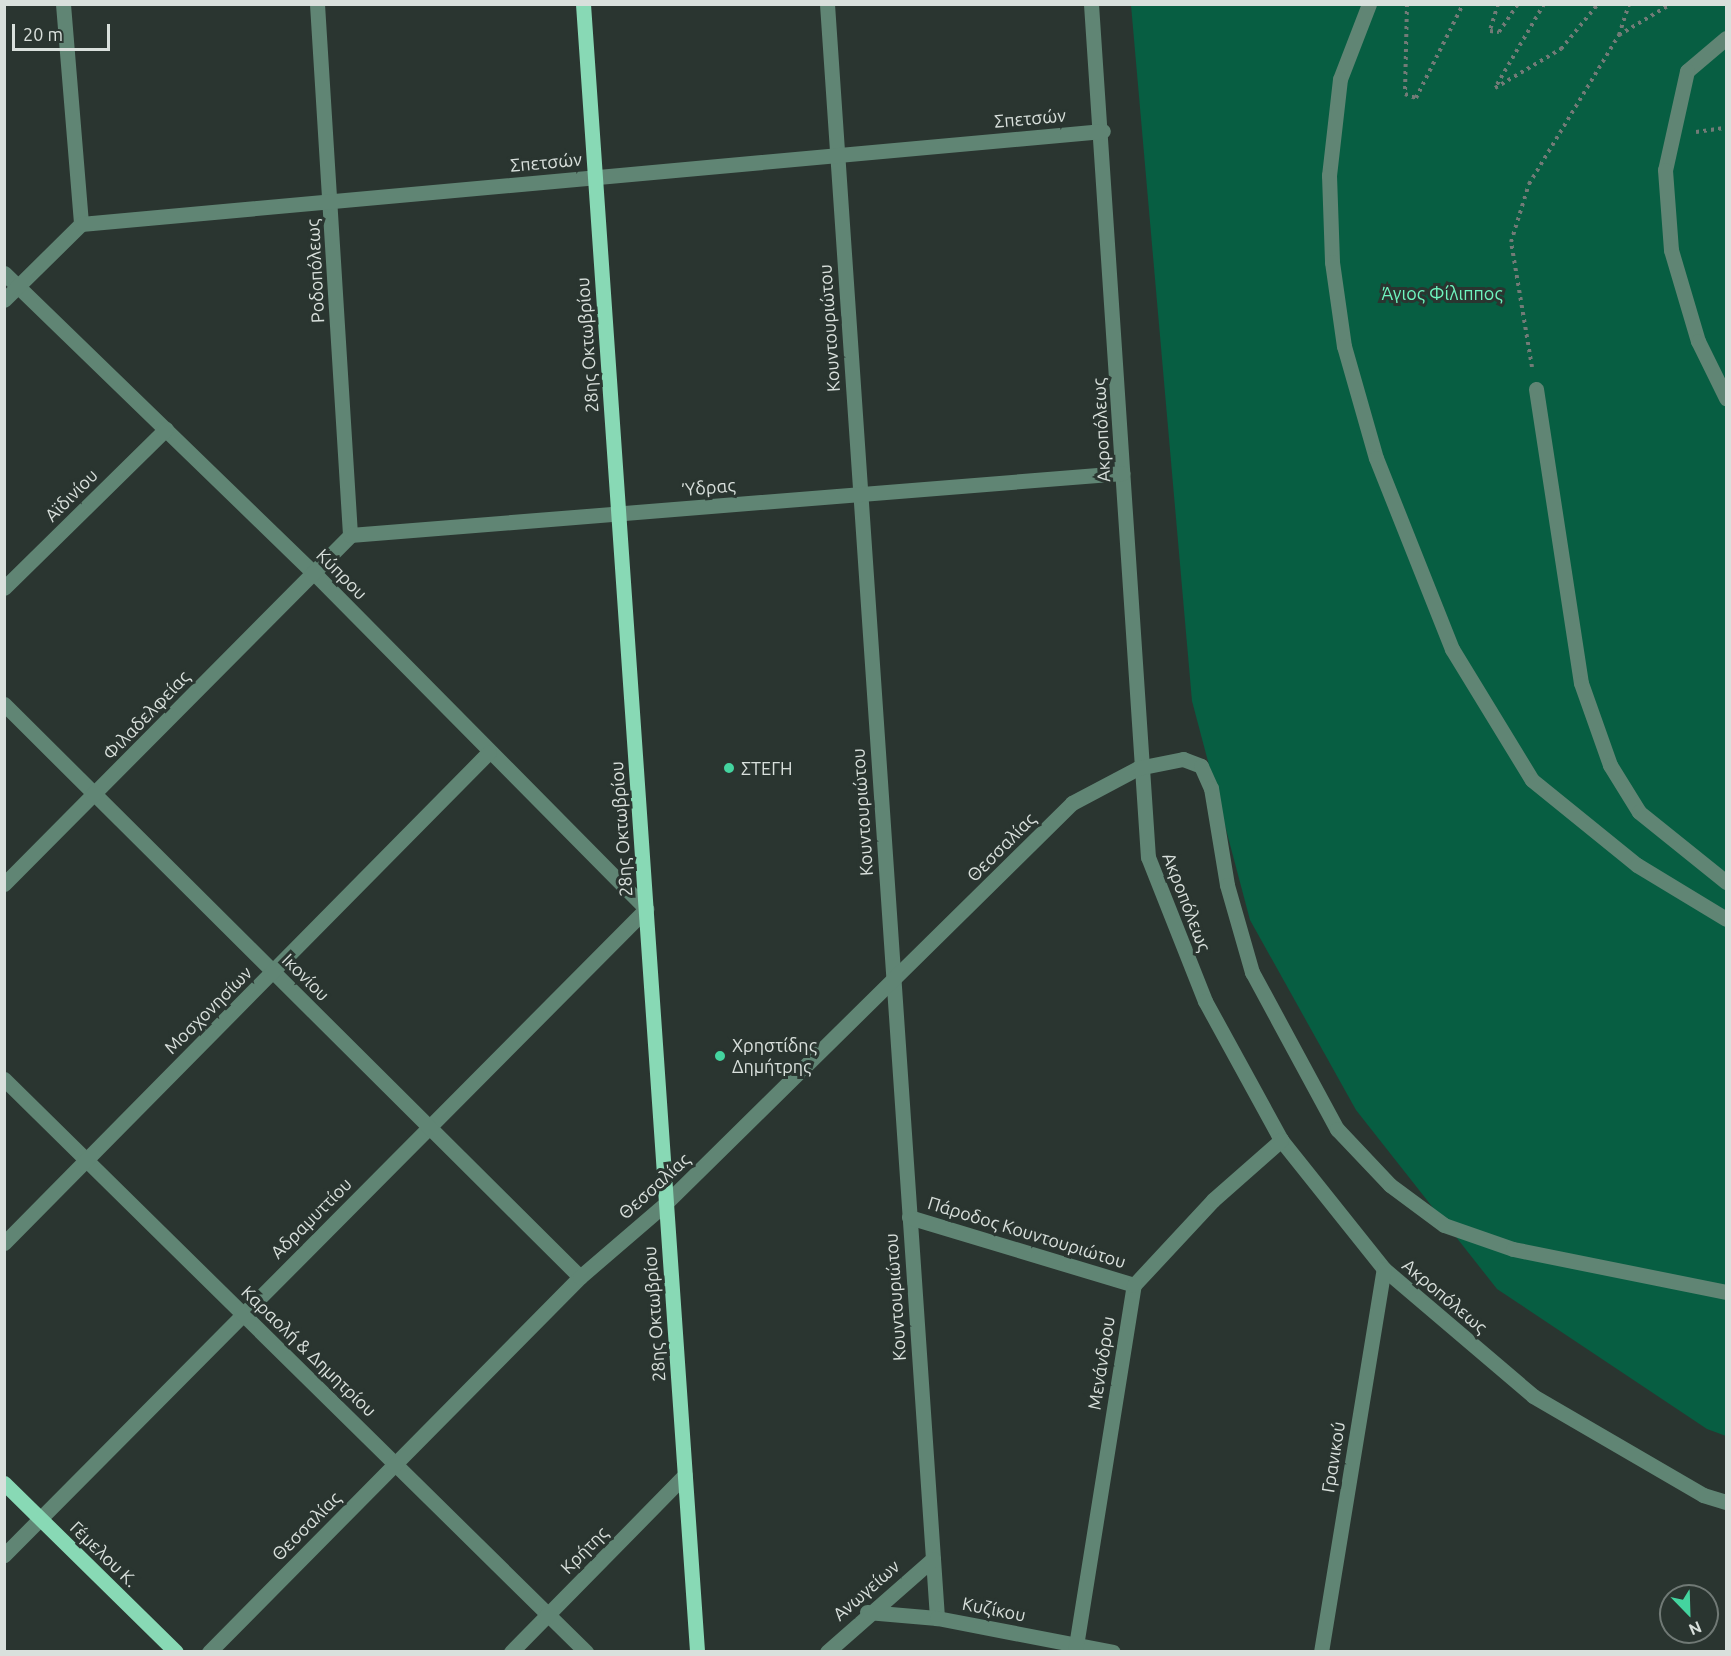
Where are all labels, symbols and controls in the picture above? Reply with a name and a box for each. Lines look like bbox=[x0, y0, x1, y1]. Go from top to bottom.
scale bar bbox=[15, 12, 112, 50]
text: 20 m bbox=[23, 24, 63, 44]
street label: Σπετσών bbox=[993, 104, 1067, 132]
street label: Σπετσών bbox=[509, 148, 583, 176]
street label: Ροδοπόλεως bbox=[301, 218, 329, 324]
street label: Κουντουριώτου bbox=[814, 263, 844, 393]
street label: 28ης Οκτωβρίου bbox=[571, 276, 603, 414]
park label: Άγιος Φίλιππος bbox=[1381, 282, 1503, 304]
street label: Ακροπόλεως bbox=[1087, 377, 1115, 483]
street label: Αϊδινίου bbox=[40, 464, 102, 526]
street label: Ύδρας bbox=[682, 474, 736, 500]
street label: Κύπρου bbox=[312, 544, 372, 604]
street label: Φιλαδελφείας bbox=[98, 666, 194, 764]
street label: Κουντουριώτου bbox=[847, 747, 877, 877]
place label: ΣΤΕΓΗ bbox=[741, 757, 793, 779]
street label: 28ης Οκτωβρίου bbox=[605, 760, 637, 898]
marker: ΣΤΕΓΗ bbox=[722, 761, 736, 775]
street label: Θεσσαλίας bbox=[962, 808, 1040, 886]
street label: Ακροπόλεως bbox=[1158, 850, 1216, 954]
street label: Ικονίου bbox=[278, 949, 334, 1005]
street label: Μοσχονησίων bbox=[160, 962, 256, 1058]
place label: Χρηστίδης Δημήτρης bbox=[732, 1035, 817, 1078]
marker: Χρηστίδης Δημήτρης bbox=[713, 1049, 727, 1063]
street label: Θεσσαλίας bbox=[614, 1148, 694, 1224]
street label: Αδραμυττίου bbox=[266, 1173, 356, 1263]
street label: Πάροδος Κουντουριώτου bbox=[925, 1192, 1129, 1272]
street label: Κουντουριώτου bbox=[880, 1232, 910, 1362]
street label: 28ης Οκτωβρίου bbox=[638, 1245, 670, 1383]
street label: Ακροπόλεως bbox=[1398, 1254, 1492, 1338]
street label: Καραολή & Δημητρίου bbox=[237, 1281, 381, 1421]
street label: Μενάνδρου bbox=[1083, 1315, 1119, 1411]
street label: Γρανικού bbox=[1317, 1420, 1349, 1494]
street label: Θεσσαλίας bbox=[267, 1487, 345, 1565]
street label: Γέμελου Κ. bbox=[66, 1517, 142, 1591]
street label: Κρήτης bbox=[556, 1522, 612, 1578]
street label: Ανωγείων bbox=[828, 1555, 904, 1625]
north arrow bbox=[1659, 1584, 1719, 1644]
street label: Κυζίκου bbox=[960, 1592, 1028, 1626]
text: N bbox=[1686, 1618, 1704, 1639]

